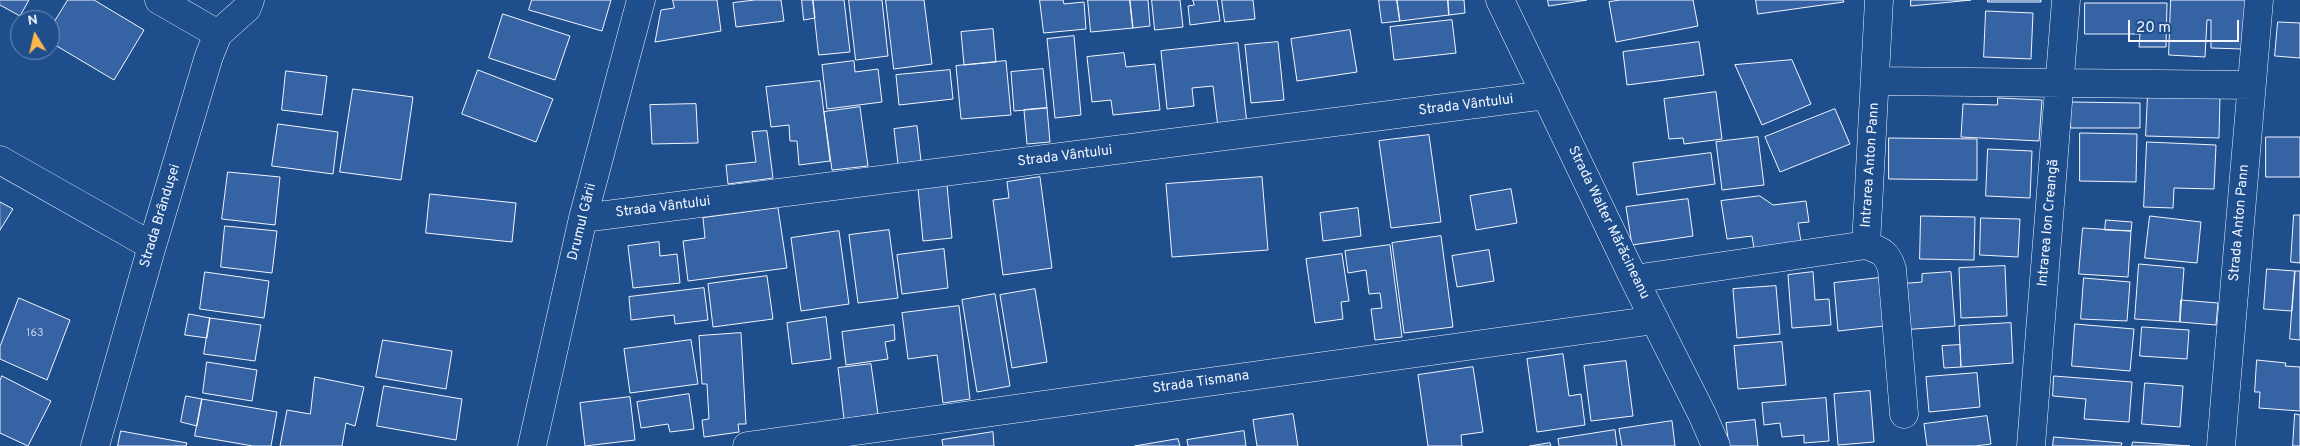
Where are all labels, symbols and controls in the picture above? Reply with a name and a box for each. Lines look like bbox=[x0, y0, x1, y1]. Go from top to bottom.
north arrow bbox=[10, 10, 60, 60]
scale bar bbox=[2130, 10, 2241, 42]
text: N bbox=[26, 11, 39, 30]
text: 20 m bbox=[2136, 19, 2171, 38]
street label: Strada Vântului bbox=[1418, 92, 1514, 120]
street label: Intrarea Anton Pann bbox=[1858, 102, 1884, 228]
street label: Strada Vântului bbox=[1017, 143, 1113, 171]
street label: Strada Walter Mărăcineanu bbox=[1564, 144, 1652, 302]
street label: Intrarea Ion Creangă bbox=[2035, 159, 2063, 287]
street label: Strada Brândușei bbox=[137, 162, 185, 270]
street label: Strada Anton Pann bbox=[2227, 164, 2253, 282]
street label: Drumul Gării bbox=[565, 182, 601, 262]
street label: Strada Vântului bbox=[615, 194, 711, 222]
house number: 163 bbox=[26, 327, 44, 341]
street label: Strada Tismana bbox=[1152, 368, 1250, 398]

